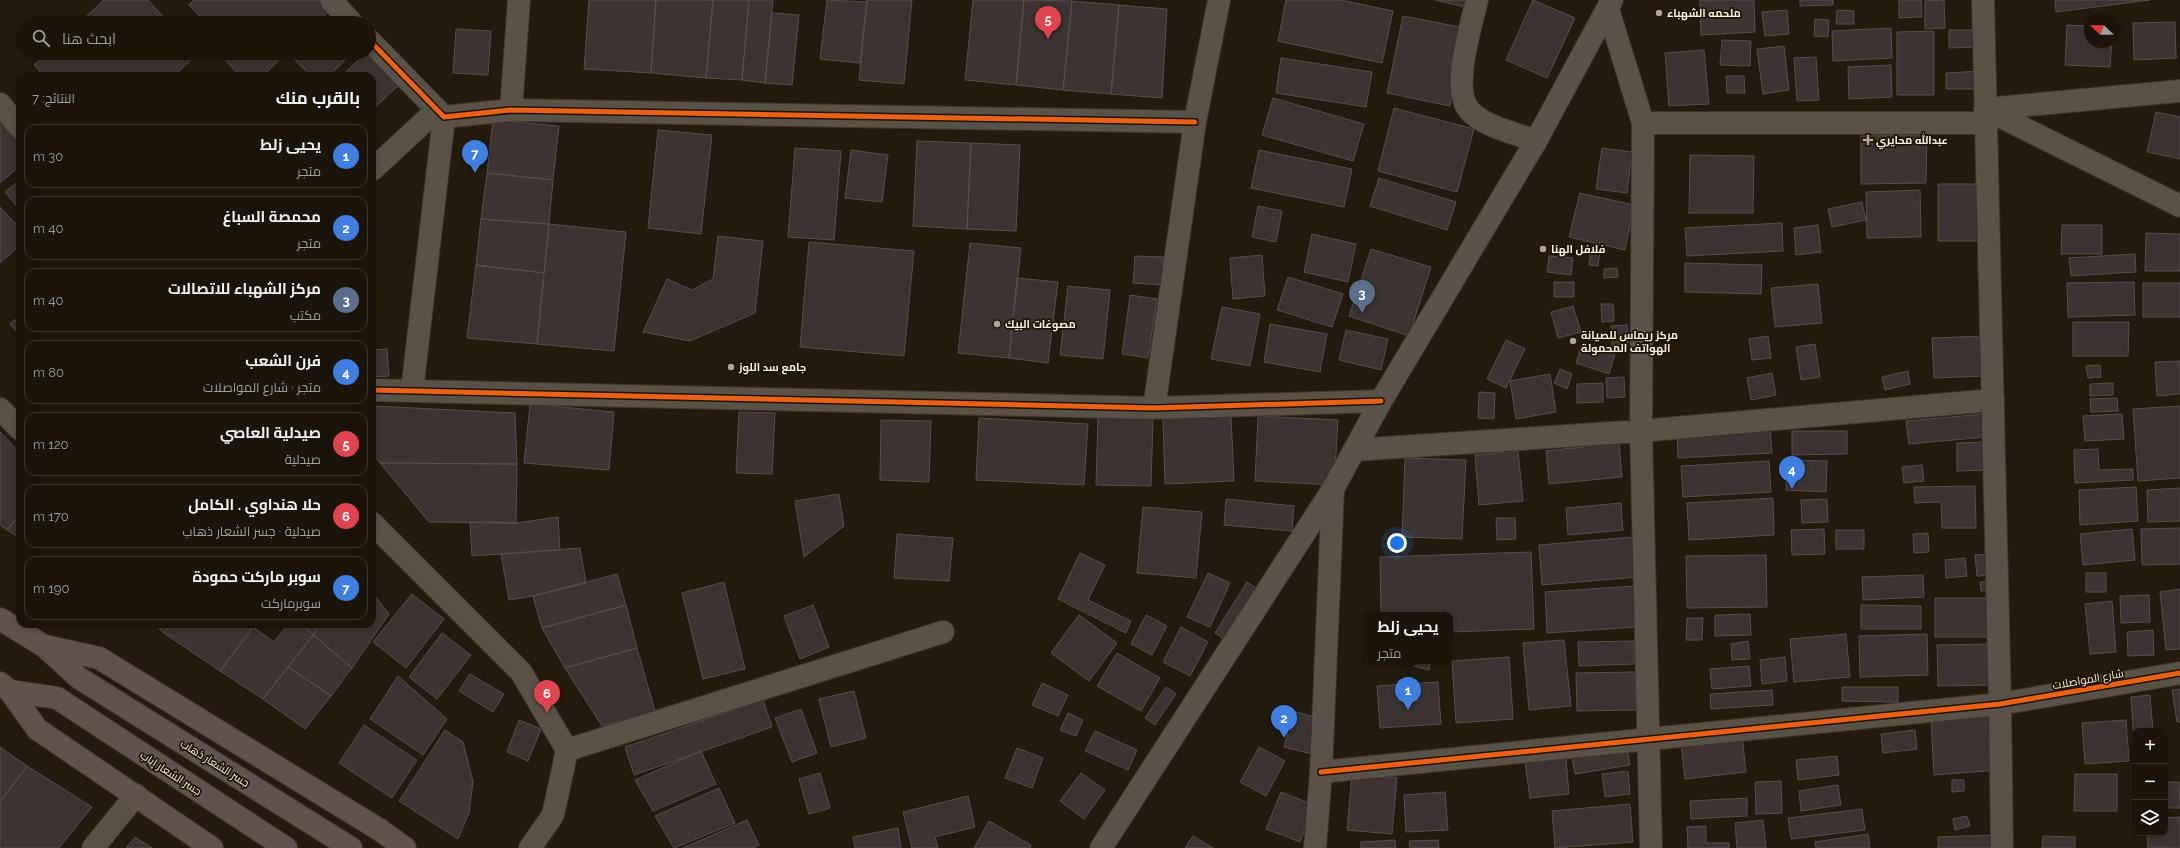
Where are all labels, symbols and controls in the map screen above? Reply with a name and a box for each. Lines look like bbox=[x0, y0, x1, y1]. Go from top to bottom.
pin: 5 bbox=[1035, 6, 1061, 39]
place label: ملحمه الشهباء bbox=[1667, 7, 1741, 21]
marker: ملحمه الشهباء bbox=[1654, 8, 1664, 18]
north arrow bbox=[2084, 12, 2120, 48]
search box bbox=[16, 16, 376, 60]
icon: search bbox=[30, 27, 52, 49]
text: ابحث هنا bbox=[62, 30, 116, 48]
text: بالقرب منك bbox=[276, 88, 360, 108]
text: النتائج: 7 bbox=[32, 91, 75, 106]
place label: عبدالله محايري bbox=[1876, 132, 1948, 150]
marker: عبدالله محايري bbox=[1863, 135, 1873, 145]
text: يحيى زلط bbox=[260, 136, 321, 154]
pin: 7 bbox=[462, 140, 488, 173]
text: 30 m bbox=[33, 149, 63, 164]
text: 1 bbox=[343, 149, 349, 164]
text: متجر bbox=[297, 164, 321, 179]
text: محمصة السباغ bbox=[223, 208, 321, 226]
text: 40 m bbox=[33, 221, 63, 236]
text: 2 bbox=[342, 221, 350, 236]
text: متجر bbox=[297, 236, 321, 251]
place label: فلافل الهنا bbox=[1551, 243, 1606, 257]
marker: فلافل الهنا bbox=[1538, 244, 1548, 254]
text: مركز الشهباء للاتصالات bbox=[168, 280, 321, 298]
pin: 3 bbox=[1349, 280, 1375, 313]
text: 40 m bbox=[33, 293, 63, 308]
text: 3 bbox=[342, 293, 350, 308]
text: مكتب bbox=[290, 308, 321, 323]
place label: مصوغات البيك bbox=[1005, 318, 1076, 332]
marker: مصوغات البيك bbox=[992, 319, 1002, 329]
place label: مركز ريماس للصيانة الهواتف المحمولة bbox=[1581, 329, 1678, 356]
marker: مركز ريماس للصيانة الهواتف المحمولة bbox=[1568, 336, 1578, 346]
text: فرن الشعب bbox=[245, 352, 321, 370]
place label: جامع سد اللوز bbox=[738, 361, 806, 375]
marker: جامع سد اللوز bbox=[726, 362, 736, 372]
text: 80 m bbox=[33, 365, 64, 380]
text: 4 bbox=[342, 365, 350, 380]
text: متجر · شارع المواصلات bbox=[203, 380, 321, 395]
text: صيدلية العاصي bbox=[220, 424, 321, 442]
text: 120 m bbox=[33, 437, 69, 452]
text: 5 bbox=[342, 437, 350, 452]
text: صيدلية bbox=[285, 452, 321, 467]
pin: 4 bbox=[1779, 456, 1805, 489]
text: حلا هنداوي . الكامل bbox=[188, 496, 321, 514]
text: 170 m bbox=[33, 509, 69, 524]
text: 6 bbox=[342, 509, 350, 524]
text: صيدلية · جسر الشعار ذهاب bbox=[182, 524, 321, 539]
your location bbox=[1387, 533, 1407, 553]
text: سوبر ماركت حمودة bbox=[193, 568, 321, 586]
text: 190 m bbox=[33, 581, 69, 596]
text: 7 bbox=[342, 581, 350, 596]
text: سوبرماركت bbox=[261, 596, 321, 611]
popup bbox=[1363, 612, 1453, 664]
text: يحيى زلط bbox=[1378, 618, 1438, 636]
text: متجر bbox=[1378, 646, 1401, 661]
street label: شارع المواصلات bbox=[2052, 667, 2125, 693]
pin: 1 bbox=[1395, 677, 1421, 710]
pin: 6 bbox=[534, 680, 560, 713]
pin: 2 bbox=[1271, 705, 1297, 738]
map controls bbox=[2132, 728, 2168, 836]
button: + bbox=[2132, 728, 2168, 764]
street label: جسر الشعار ذهاب bbox=[178, 737, 252, 790]
street label: جسر الشعار إياب bbox=[138, 749, 204, 798]
button: − bbox=[2132, 764, 2168, 800]
button: layers bbox=[2132, 800, 2168, 836]

